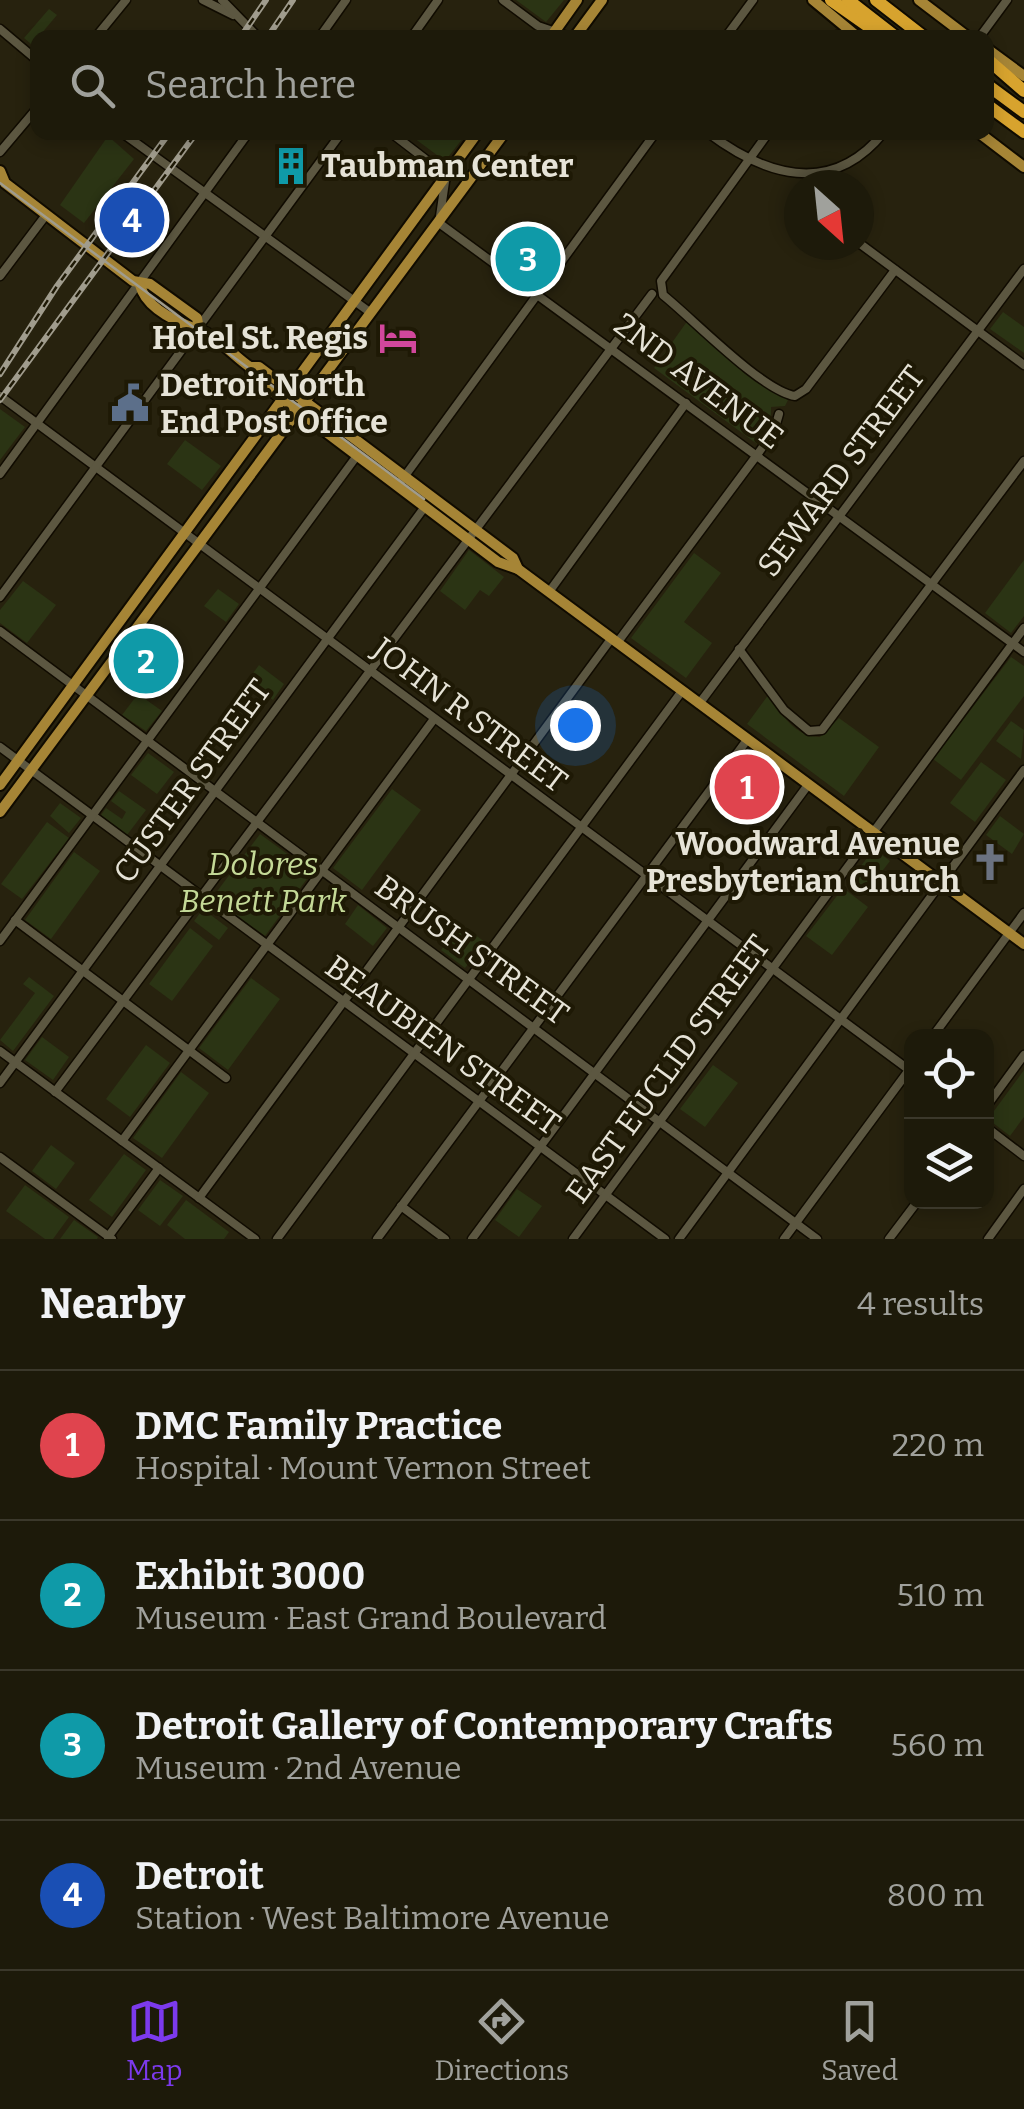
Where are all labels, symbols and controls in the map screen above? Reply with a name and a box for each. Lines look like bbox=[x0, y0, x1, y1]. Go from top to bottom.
search box bbox=[30, 30, 994, 140]
icon: search bbox=[65, 58, 120, 113]
text: Search here bbox=[145, 62, 356, 108]
building icon: Taubman Center bbox=[270, 145, 312, 187]
place label: Taubman Center bbox=[321, 147, 574, 185]
north arrow bbox=[784, 170, 874, 260]
pin: 4 bbox=[100, 182, 164, 258]
pin: 3 bbox=[496, 222, 560, 296]
street label: 2ND AVENUE bbox=[607, 305, 791, 457]
hotel icon: Hotel St. Regis bbox=[377, 317, 419, 359]
place label: Hotel St. Regis bbox=[152, 319, 368, 357]
street label: SEWARD STREET bbox=[749, 358, 933, 584]
place label: Detroit North End Post Office bbox=[160, 366, 388, 441]
public building icon: Detroit North End Post Office bbox=[109, 382, 151, 424]
pin: 2 bbox=[114, 624, 178, 698]
street label: JOHN R STREET bbox=[365, 629, 575, 800]
street label: CUSTER STREET bbox=[105, 672, 279, 890]
your location bbox=[550, 700, 601, 751]
pin: 1 bbox=[714, 750, 780, 824]
place label: Woodward Avenue Presbyterian Church bbox=[646, 825, 960, 900]
church icon: Woodward Avenue Presbyterian Church bbox=[969, 841, 1011, 883]
park label: Dolores Benett Park bbox=[179, 845, 347, 920]
street label: BRUSH STREET bbox=[368, 867, 576, 1033]
street label: EAST EUCLID STREET bbox=[558, 928, 778, 1210]
street label: BEAUBIEN STREET bbox=[318, 947, 568, 1143]
map controls bbox=[904, 1029, 994, 1209]
button: locate bbox=[904, 1029, 994, 1119]
button: layers bbox=[904, 1119, 994, 1209]
text: Nearby bbox=[40, 1279, 185, 1329]
text: 4 results bbox=[857, 1285, 984, 1323]
text: DMC Family Practice bbox=[135, 1403, 502, 1449]
text: 1 bbox=[66, 1426, 79, 1464]
text: 220 m bbox=[892, 1426, 984, 1464]
text: Hospital · Mount Vernon Street bbox=[135, 1449, 591, 1487]
text: Exhibit 3000 bbox=[135, 1553, 365, 1599]
text: 2 bbox=[63, 1576, 82, 1614]
text: 510 m bbox=[897, 1576, 984, 1614]
text: Museum · East Grand Boulevard bbox=[135, 1599, 607, 1637]
text: Detroit Gallery of Contemporary Crafts bbox=[135, 1703, 833, 1749]
text: 3 bbox=[63, 1726, 82, 1764]
text: 560 m bbox=[891, 1726, 984, 1764]
text: Museum · 2nd Avenue bbox=[135, 1749, 462, 1787]
text: Detroit bbox=[135, 1853, 264, 1899]
text: 4 bbox=[63, 1876, 82, 1914]
text: 800 m bbox=[887, 1876, 984, 1914]
text: Station · West Baltimore Avenue bbox=[135, 1899, 610, 1937]
tab: Map bbox=[126, 1994, 182, 2087]
tab: Directions bbox=[434, 1994, 569, 2087]
tab: Saved bbox=[821, 1994, 898, 2087]

